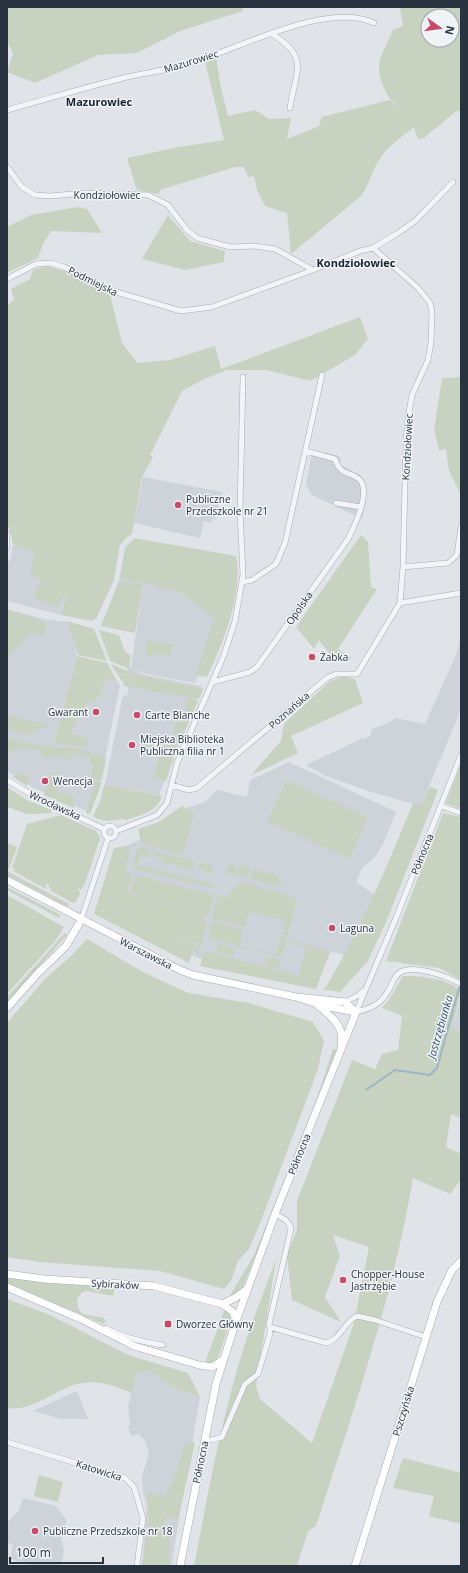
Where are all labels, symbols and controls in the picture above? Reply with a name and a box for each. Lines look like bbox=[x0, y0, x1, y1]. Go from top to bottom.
north arrow bbox=[420, 8, 460, 48]
text: N bbox=[442, 24, 459, 37]
street label: Mazurowiec bbox=[162, 46, 220, 76]
district label: Mazurowiec bbox=[66, 94, 133, 109]
street label: Kondziołowiec bbox=[74, 188, 141, 202]
district label: Kondziołowiec bbox=[317, 255, 396, 270]
street label: Podmiejska bbox=[66, 263, 120, 299]
street label: Kondziołowiec bbox=[398, 413, 416, 481]
place label: Publiczne Przedszkole nr 21 bbox=[186, 492, 268, 518]
marker: Publiczne Przedszkole nr 21 bbox=[173, 500, 183, 510]
street label: Opolska bbox=[282, 588, 316, 628]
place label: Żabka bbox=[320, 650, 348, 664]
marker: Żabka bbox=[307, 652, 317, 662]
street label: Poznańska bbox=[265, 688, 313, 732]
place label: Gwarant bbox=[48, 705, 88, 719]
marker: Gwarant bbox=[91, 707, 101, 717]
place label: Carte Blanche bbox=[145, 708, 210, 722]
marker: Carte Blanche bbox=[132, 710, 142, 720]
place label: Miejska Biblioteka Publiczna filia nr 1 bbox=[140, 732, 225, 758]
marker: Miejska Biblioteka Publiczna filia nr 1 bbox=[127, 740, 137, 750]
place label: Wenecja bbox=[53, 774, 92, 788]
marker: Wenecja bbox=[40, 776, 50, 786]
street label: Wrocławska bbox=[27, 787, 83, 823]
street label: Północna bbox=[407, 831, 437, 877]
place label: Laguna bbox=[340, 921, 374, 935]
marker: Laguna bbox=[327, 923, 337, 933]
street label: Warszawska bbox=[117, 934, 175, 972]
water label: Jastrzębianka bbox=[423, 993, 456, 1062]
street label: Północna bbox=[284, 1131, 314, 1177]
place label: Chopper-House Jastrzębie bbox=[350, 1267, 425, 1293]
marker: Chopper-House Jastrzębie bbox=[338, 1275, 348, 1285]
street label: Sybiraków bbox=[91, 1276, 139, 1292]
place label: Dworzec Główny bbox=[176, 1317, 254, 1331]
marker: Dworzec Główny bbox=[163, 1319, 173, 1329]
street label: Pszczyńska bbox=[389, 1384, 417, 1438]
street label: Północna bbox=[189, 1439, 211, 1485]
street label: Katowicka bbox=[74, 1456, 124, 1484]
place label: Publiczne Przedszkole nr 18 bbox=[43, 1524, 173, 1538]
marker: Publiczne Przedszkole nr 18 bbox=[30, 1526, 40, 1536]
scale bar bbox=[10, 1539, 103, 1565]
text: 100 m bbox=[16, 1544, 51, 1561]

